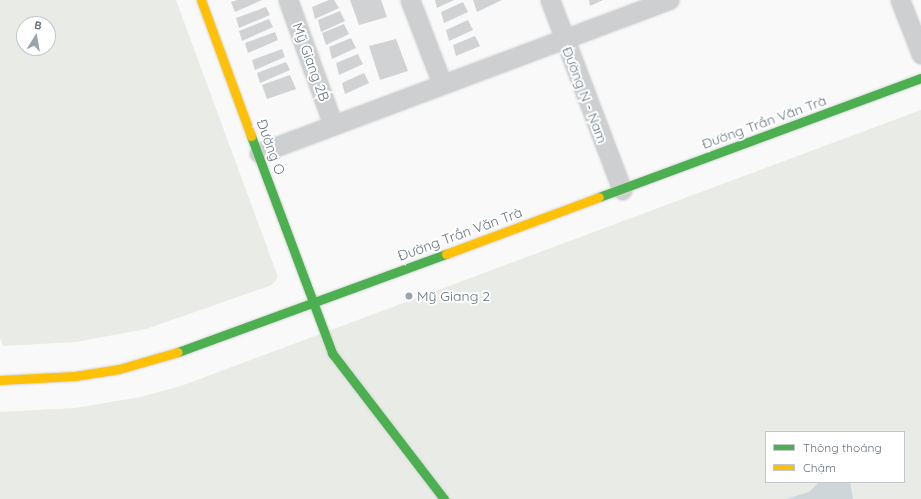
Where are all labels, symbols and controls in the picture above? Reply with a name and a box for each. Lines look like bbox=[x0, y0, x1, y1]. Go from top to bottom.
north arrow bbox=[16, 16, 56, 56]
text: B bbox=[33, 18, 43, 33]
street label: Mỹ Giang 2B bbox=[289, 21, 333, 103]
street label: Đường N - Nam bbox=[559, 44, 611, 146]
street label: Đường Trần Văn Trà bbox=[699, 92, 829, 152]
street label: Đường O bbox=[253, 117, 289, 177]
street label: Đường Trần Văn Trà bbox=[395, 204, 525, 264]
place label: Mỹ Giang 2 bbox=[417, 288, 490, 304]
marker: Mỹ Giang 2 bbox=[404, 291, 414, 301]
legend bbox=[765, 431, 905, 483]
text: Thông thoáng bbox=[803, 440, 882, 455]
text: Chậm bbox=[803, 460, 836, 475]

